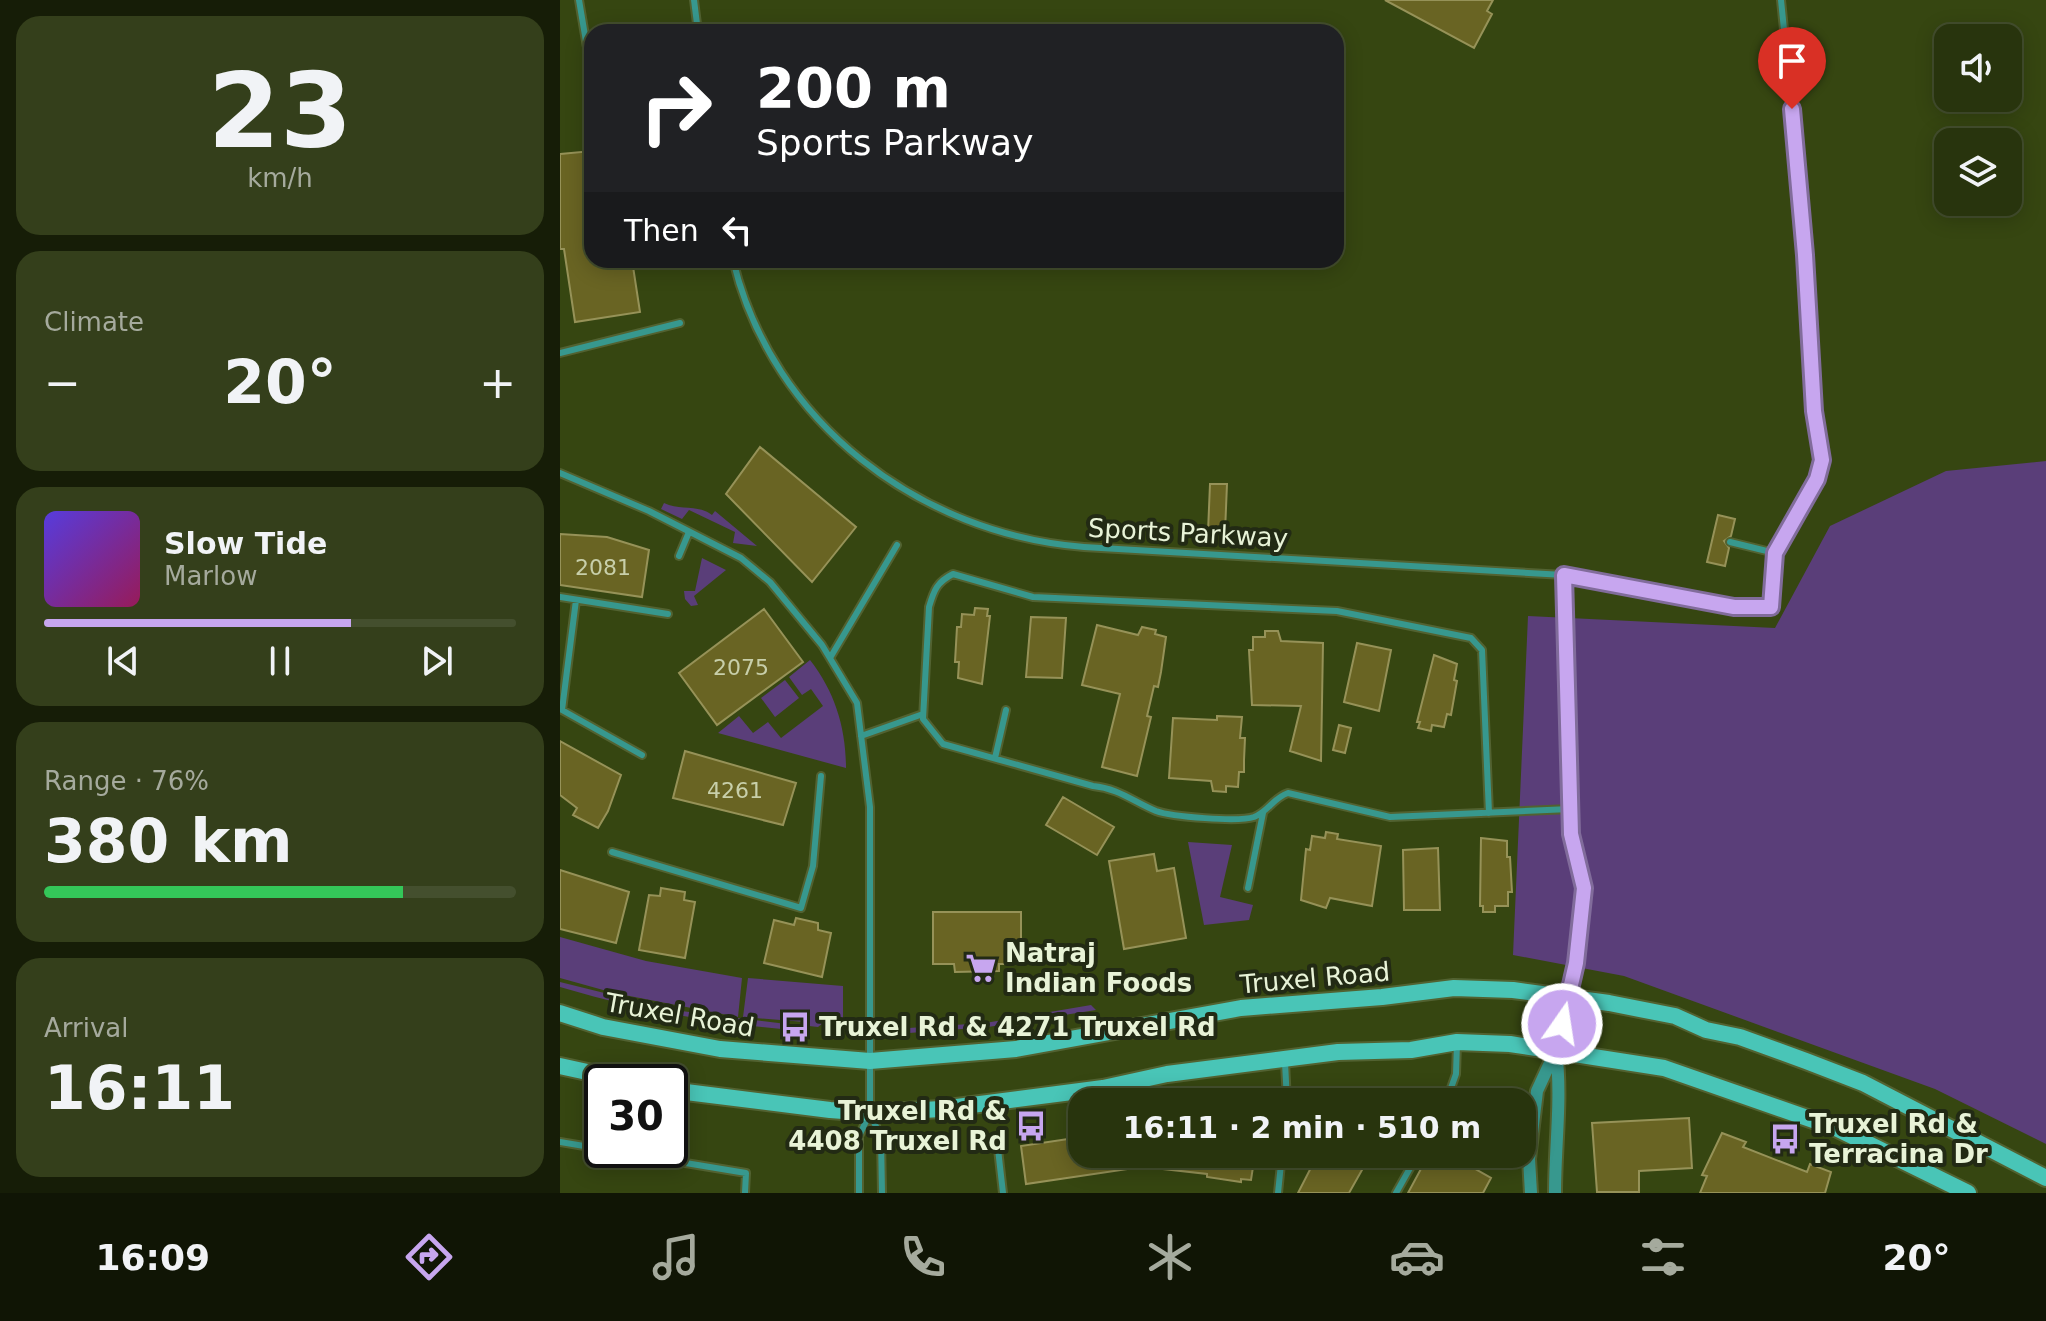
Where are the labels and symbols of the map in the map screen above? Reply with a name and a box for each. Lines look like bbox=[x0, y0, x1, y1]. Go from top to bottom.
pin bbox=[1758, 27, 1826, 109]
street label: Sports Parkway bbox=[1087, 513, 1289, 553]
house number: 2081 bbox=[575, 555, 631, 580]
house number: 2075 bbox=[713, 655, 769, 680]
house number: 4261 bbox=[707, 778, 763, 803]
place label: Natraj Indian Foods bbox=[1005, 938, 1192, 998]
supermarket icon: Natraj Indian Foods bbox=[964, 951, 998, 985]
street label: Truxel Road bbox=[1238, 956, 1391, 1000]
position arrow bbox=[1520, 982, 1604, 1066]
street label: Truxel Road bbox=[602, 987, 757, 1043]
bus stop icon: Truxel Rd & 4271 Truxel Rd bbox=[778, 1010, 812, 1044]
place label: Truxel Rd & 4271 Truxel Rd bbox=[819, 1012, 1216, 1042]
speed limit sign: 30 bbox=[584, 1064, 688, 1168]
place label: Truxel Rd & 4408 Truxel Rd bbox=[788, 1096, 1007, 1156]
bus stop icon: Truxel Rd & 4408 Truxel Rd bbox=[1014, 1109, 1048, 1143]
place label: Truxel Rd & Terracina Dr bbox=[1809, 1109, 1988, 1169]
bus stop icon: Truxel Rd & Terracina Dr bbox=[1768, 1122, 1802, 1156]

